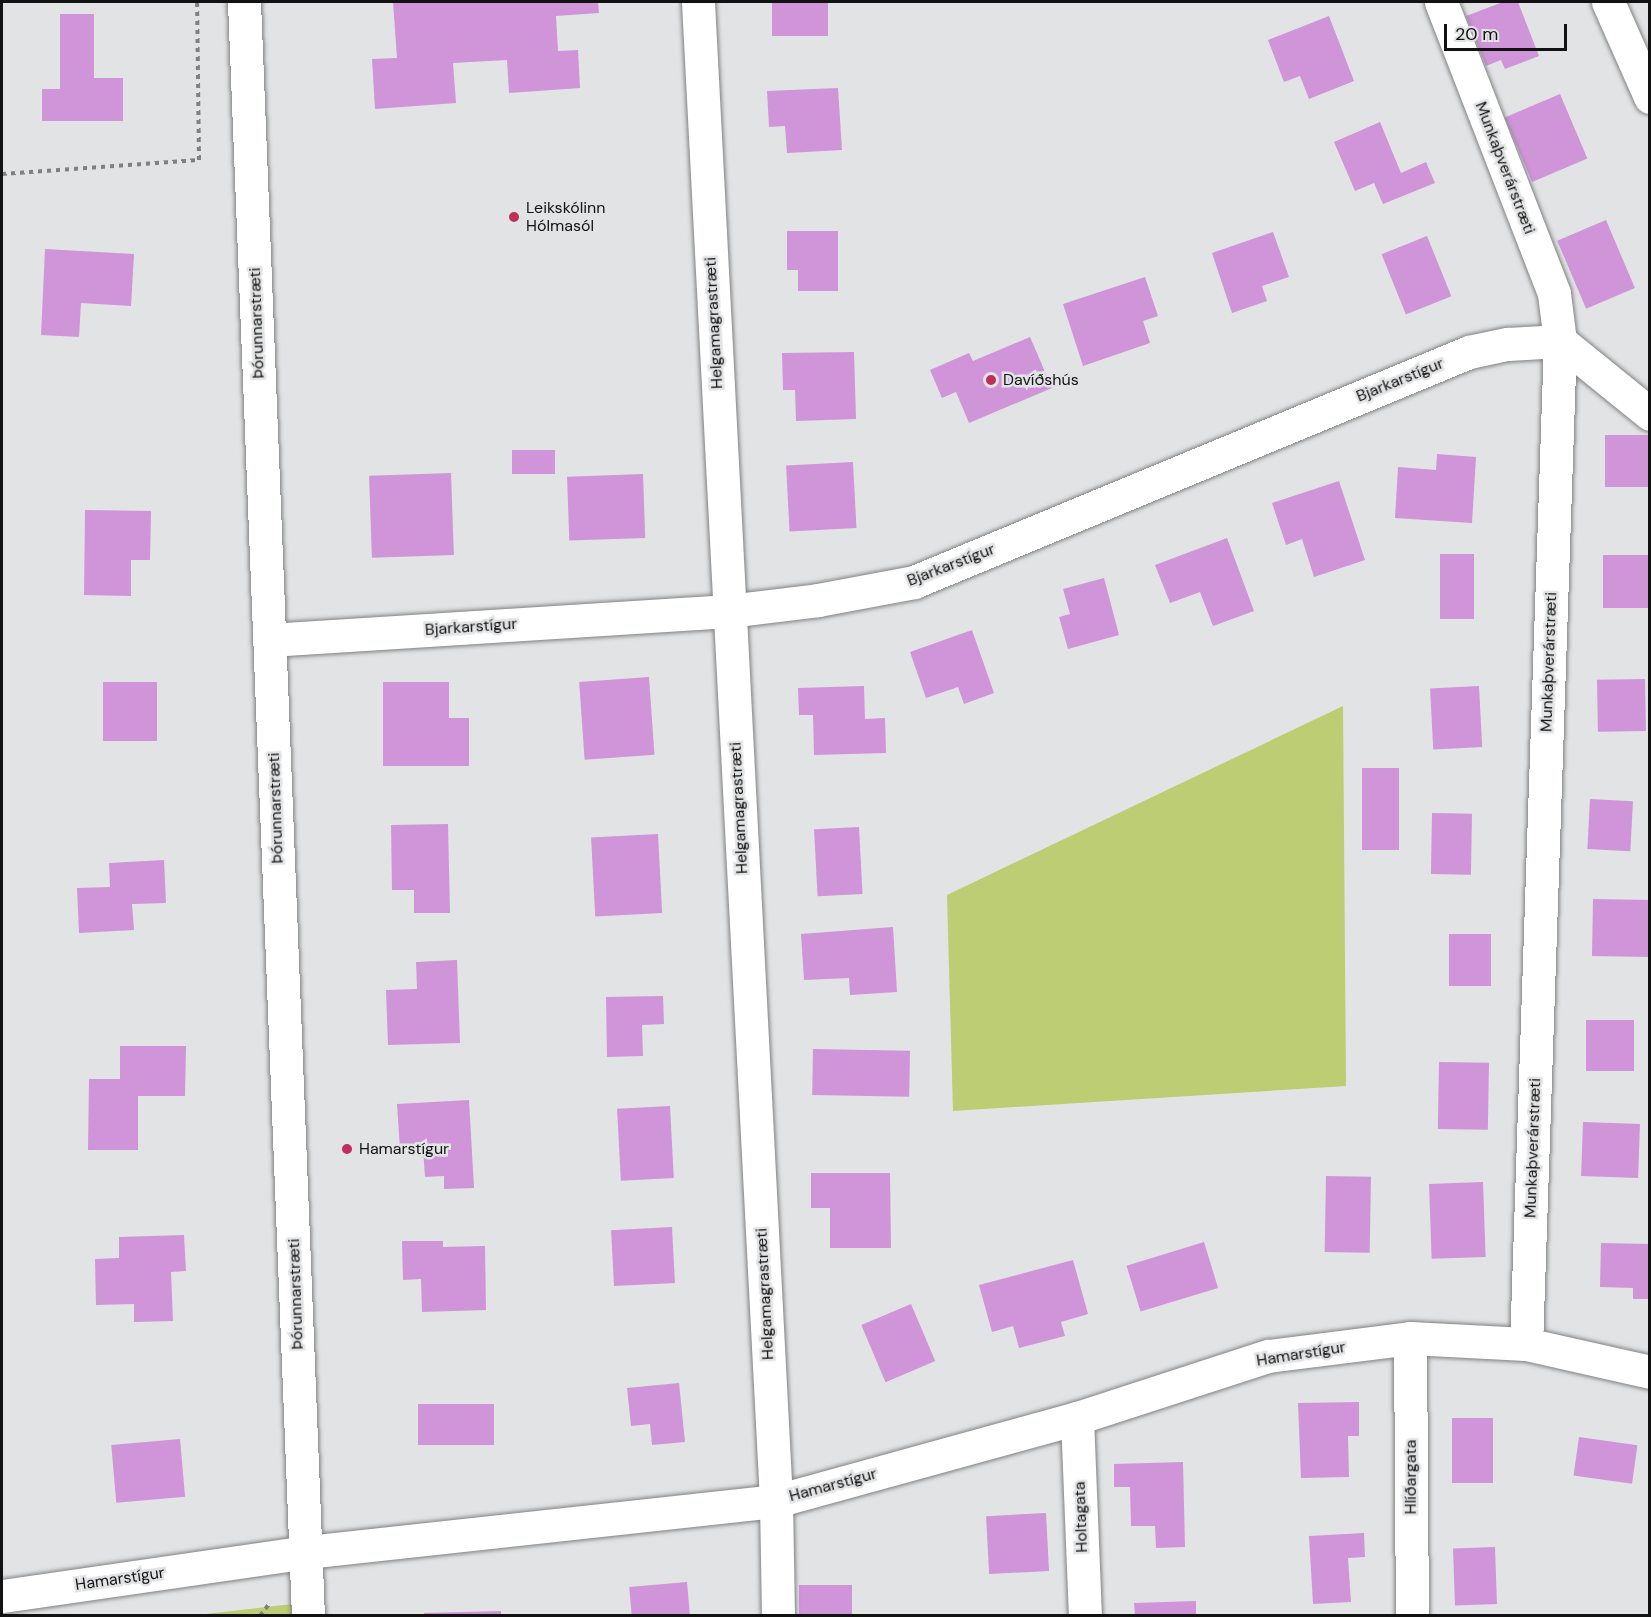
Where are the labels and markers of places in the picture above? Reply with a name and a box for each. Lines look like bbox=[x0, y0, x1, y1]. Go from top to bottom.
place label: Leikskólinn Hólmasól bbox=[526, 198, 605, 236]
marker: Leikskólinn Hólmasól bbox=[507, 210, 521, 224]
place label: Davíðshús bbox=[1003, 370, 1079, 390]
marker: Davíðshús bbox=[984, 373, 998, 387]
place label: Hamarstígur bbox=[359, 1139, 449, 1159]
marker: Hamarstígur bbox=[340, 1142, 354, 1156]

